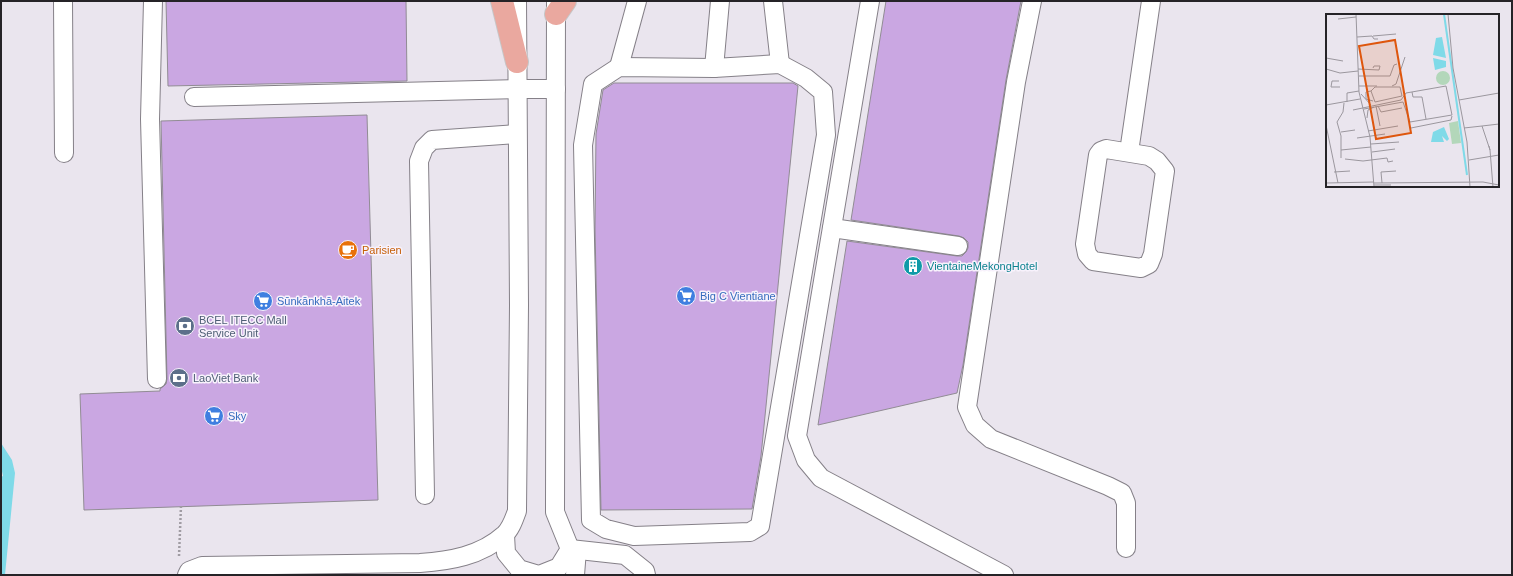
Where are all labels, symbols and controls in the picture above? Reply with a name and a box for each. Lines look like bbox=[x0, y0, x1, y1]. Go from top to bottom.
inset map bbox=[1326, 14, 1499, 187]
cafe icon: Parisien bbox=[337, 239, 359, 261]
place label: Parisien bbox=[362, 244, 402, 256]
building icon: VientaineMekongHotel bbox=[902, 255, 924, 277]
place label: VientaineMekongHotel bbox=[927, 260, 1037, 272]
supermarket icon: Big C Vientiane bbox=[675, 285, 697, 307]
supermarket icon: Sūnkānkhā-Aitek bbox=[252, 290, 274, 312]
place label: Big C Vientiane bbox=[700, 290, 776, 302]
place label: Sūnkānkhā-Aitek bbox=[277, 295, 361, 307]
place label: BCEL ITECC Mall Service Unit bbox=[199, 314, 287, 339]
bank icon: BCEL ITECC Mall Service Unit bbox=[174, 315, 196, 337]
bank icon: LaoViet Bank bbox=[168, 367, 190, 389]
place label: LaoViet Bank bbox=[193, 372, 259, 384]
supermarket icon: Sky bbox=[203, 405, 225, 427]
place label: Sky bbox=[228, 410, 247, 422]

